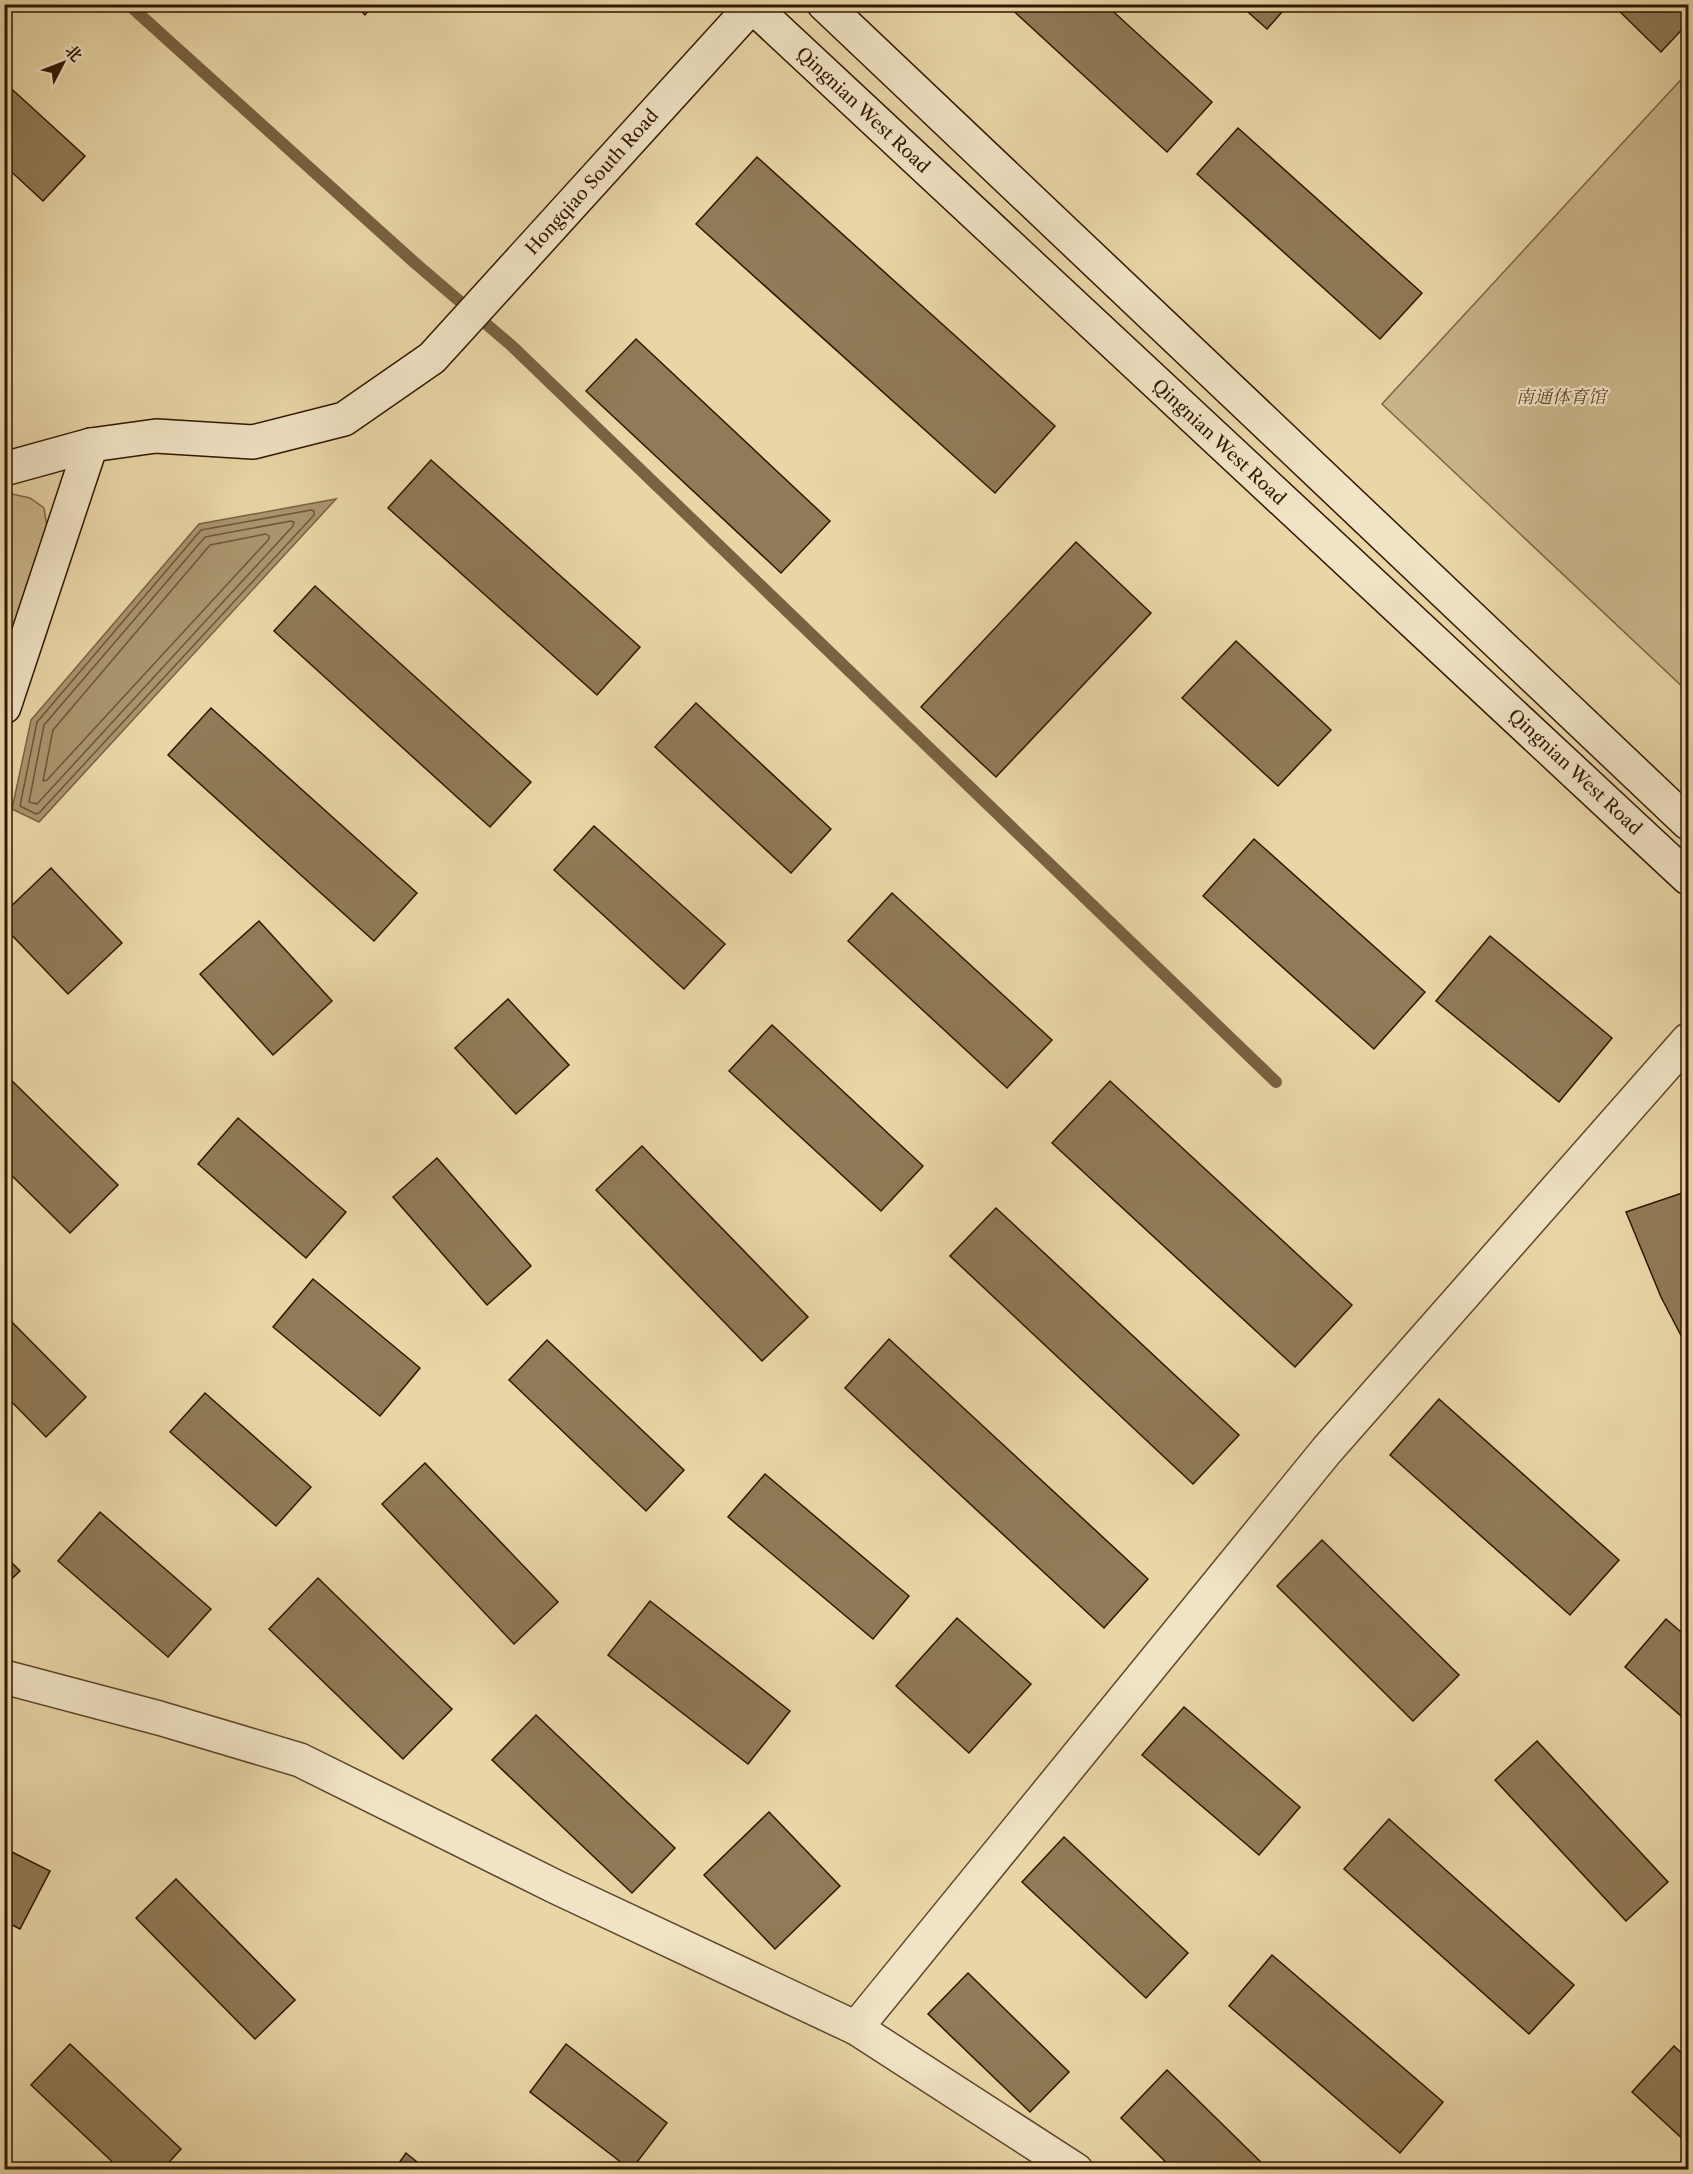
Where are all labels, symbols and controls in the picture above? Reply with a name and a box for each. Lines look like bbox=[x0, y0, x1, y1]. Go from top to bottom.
north arrow bbox=[33, 33, 93, 93]
text: 北 bbox=[61, 40, 87, 66]
street label: Qingnian West Road bbox=[792, 42, 934, 178]
street label: Hongqiao South Road bbox=[521, 105, 663, 259]
street label: Qingnian West Road bbox=[1148, 374, 1290, 510]
park label: 南通体育馆 bbox=[1516, 386, 1609, 408]
street label: Qingnian West Road bbox=[1504, 704, 1646, 840]

